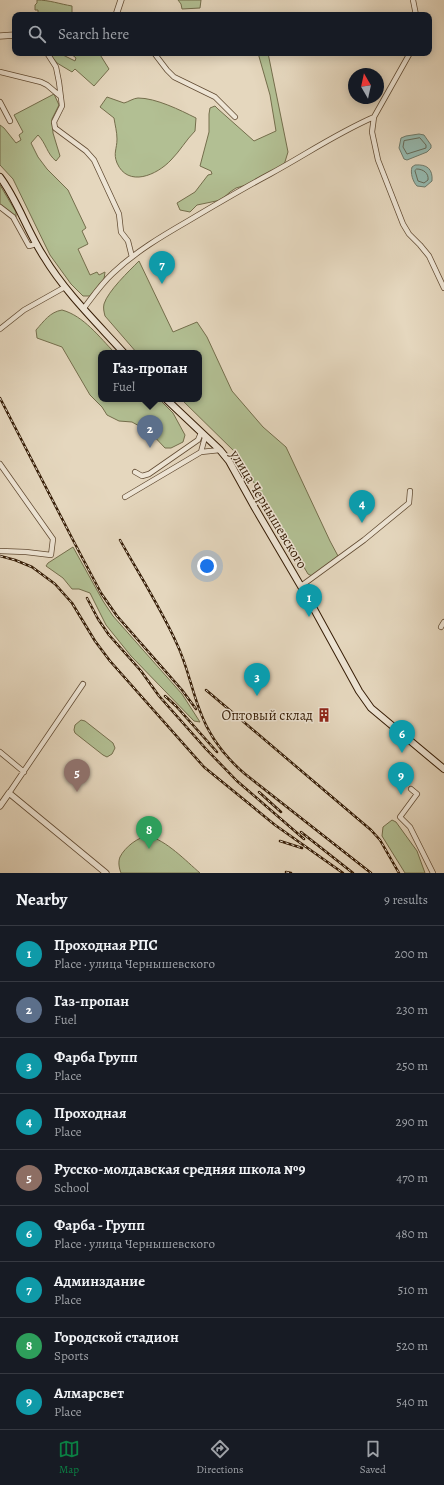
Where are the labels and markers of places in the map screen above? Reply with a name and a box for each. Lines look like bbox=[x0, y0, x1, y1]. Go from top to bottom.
pin: 7 bbox=[149, 251, 175, 284]
pin: 2 bbox=[137, 415, 163, 448]
pin: 4 bbox=[349, 490, 375, 523]
pin: 1 bbox=[296, 584, 322, 617]
pin: 3 bbox=[244, 663, 270, 696]
place label: Оптовый склад bbox=[221, 706, 313, 725]
building icon: Оптовый склад bbox=[316, 707, 332, 723]
pin: 6 bbox=[389, 720, 415, 753]
pin: 5 bbox=[64, 759, 90, 792]
pin: 9 bbox=[388, 762, 414, 795]
pin: 8 bbox=[136, 816, 162, 849]

